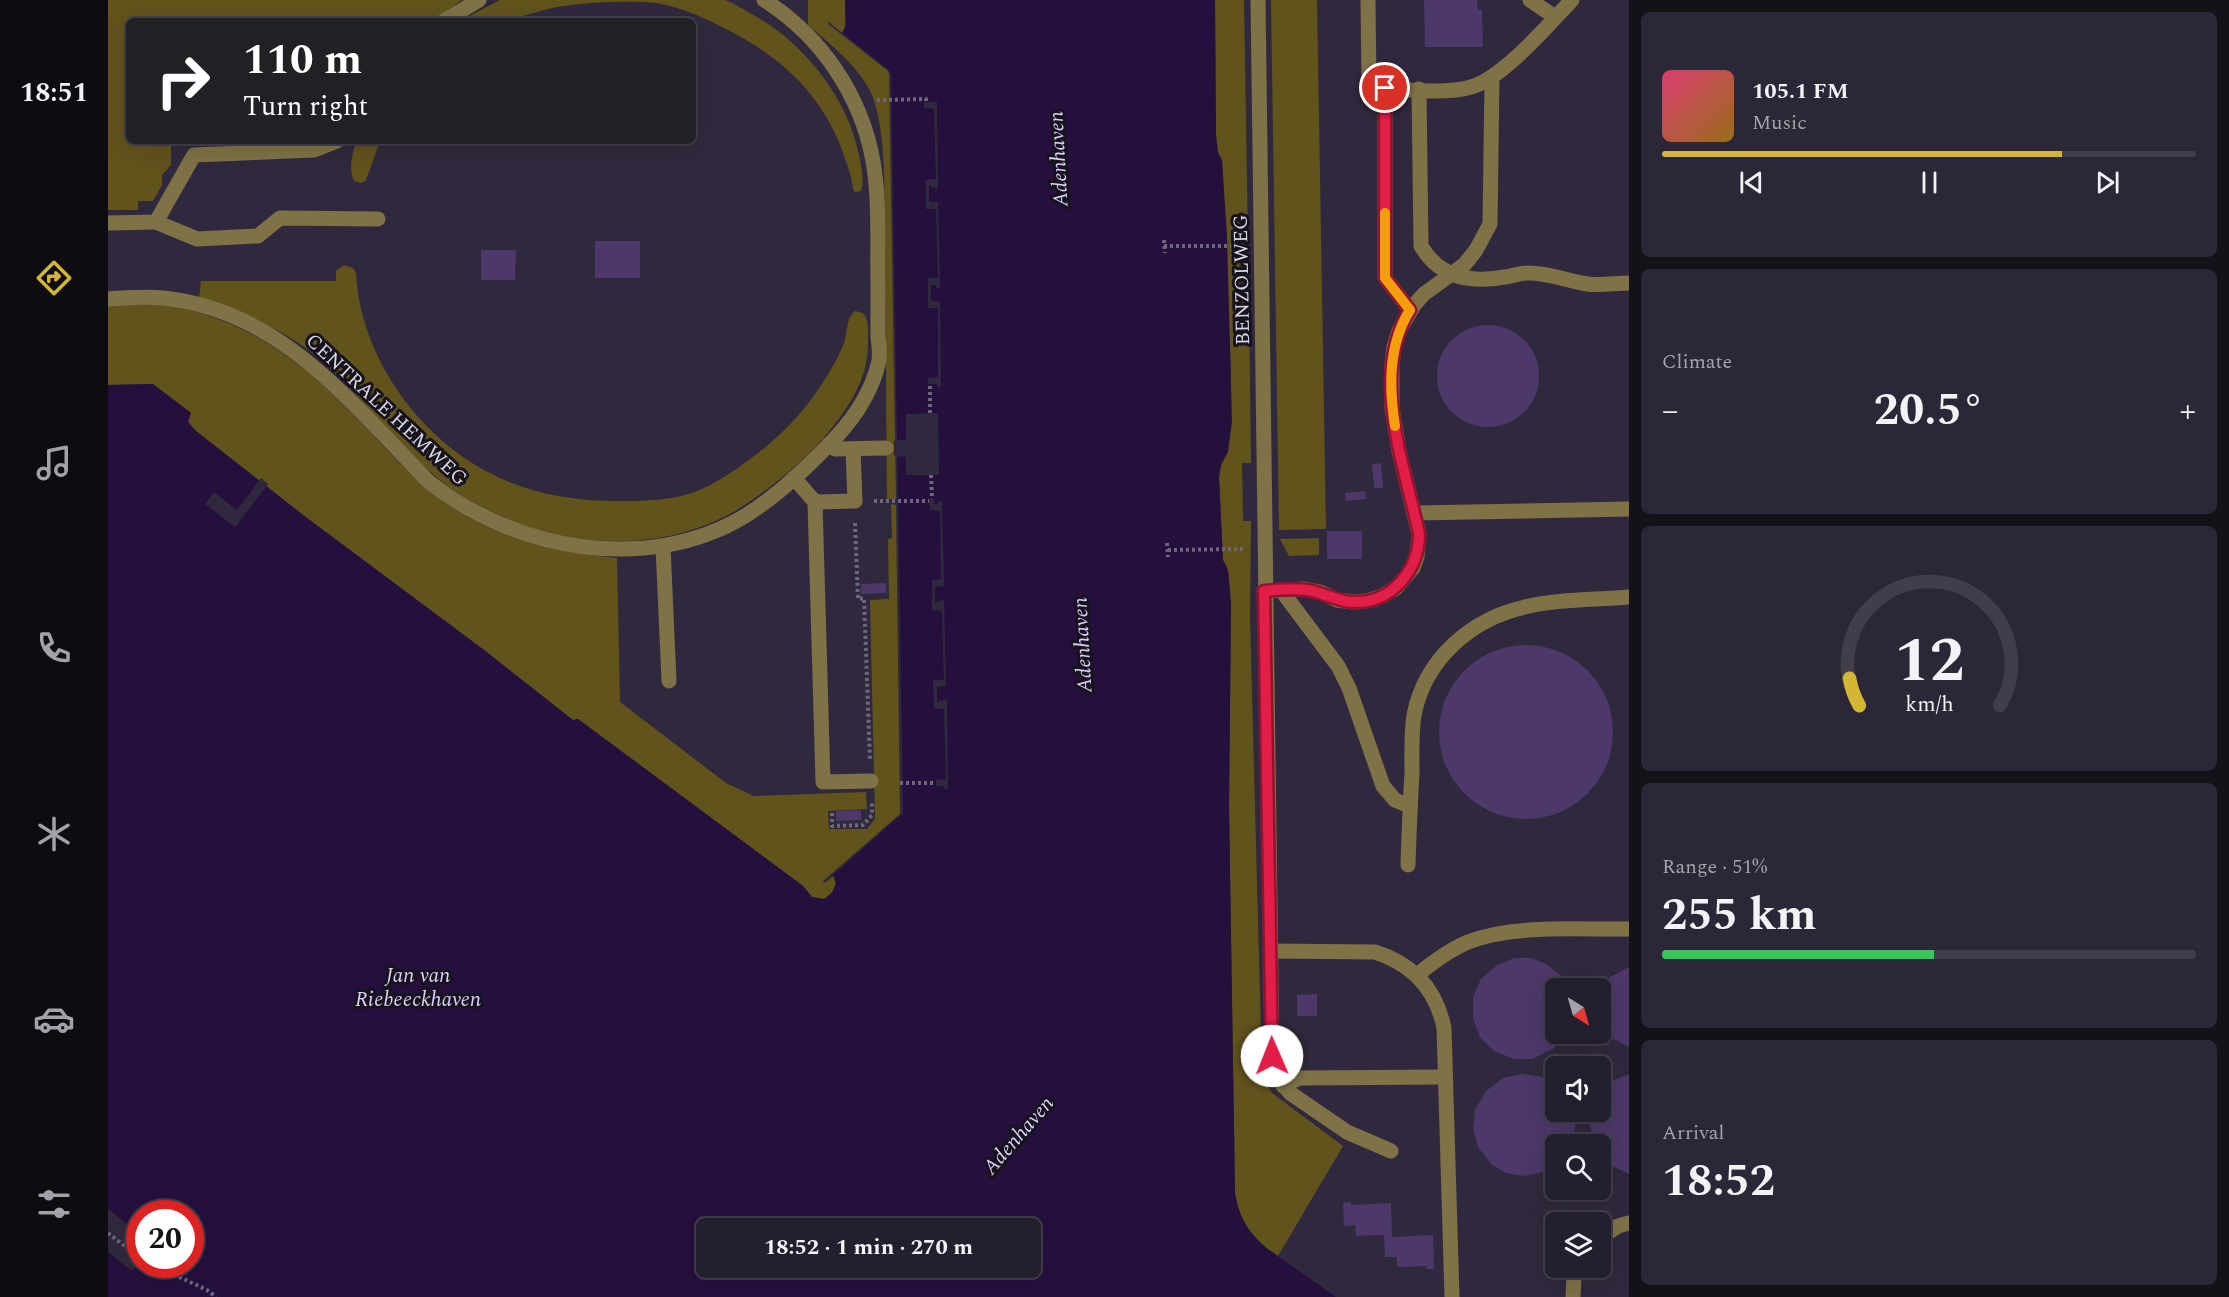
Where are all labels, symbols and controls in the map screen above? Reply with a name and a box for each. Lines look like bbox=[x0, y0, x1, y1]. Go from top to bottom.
text: 110 m bbox=[243, 29, 362, 92]
icon: right bbox=[144, 42, 222, 120]
pin bbox=[1359, 62, 1410, 113]
icon: arrive bbox=[1368, 71, 1401, 104]
text: 18:51 bbox=[20, 72, 88, 114]
text: 105.1 FM bbox=[1752, 75, 1849, 108]
text: Turn right bbox=[243, 86, 368, 128]
text: Music bbox=[1752, 108, 1807, 138]
water label: Adenhaven bbox=[1041, 110, 1078, 208]
icon: previous bbox=[1735, 166, 1768, 199]
icon: pause bbox=[1913, 166, 1946, 199]
icon: next bbox=[2091, 166, 2124, 199]
street label: BENZOLWEG bbox=[1226, 214, 1258, 346]
icon: directions bbox=[33, 257, 75, 299]
street label: CENTRALE HEMWEG bbox=[299, 326, 474, 493]
text: Climate bbox=[1662, 347, 1732, 377]
text: 20.5° bbox=[1874, 376, 1984, 445]
text: − bbox=[1662, 386, 1679, 436]
text: + bbox=[2179, 386, 2196, 436]
icon: music bbox=[33, 442, 75, 484]
water label: Adenhaven bbox=[1065, 596, 1102, 694]
text: 12 bbox=[1894, 614, 1964, 709]
icon: phone bbox=[33, 627, 75, 669]
text: km/h bbox=[1905, 688, 1953, 721]
icon: climate bbox=[33, 813, 75, 855]
text: Range · 51% bbox=[1662, 852, 1767, 882]
text: 255 km bbox=[1662, 881, 1817, 950]
water label: Jan van Riebeeckhaven bbox=[355, 960, 481, 1016]
north arrow bbox=[1545, 978, 1611, 1044]
map controls bbox=[1545, 978, 1611, 1278]
icon: car bbox=[33, 998, 75, 1040]
position arrow bbox=[1240, 1024, 1304, 1088]
button: sound bbox=[1545, 1056, 1611, 1122]
water label: Adenhaven bbox=[975, 1089, 1062, 1183]
text: Arrival bbox=[1662, 1118, 1724, 1148]
button: search bbox=[1545, 1134, 1611, 1200]
text: 18:52 bbox=[1662, 1147, 1775, 1216]
icon: filters bbox=[33, 1183, 75, 1225]
speed limit sign: 20 bbox=[126, 1200, 204, 1278]
button: layers bbox=[1545, 1212, 1611, 1278]
text: 18:52 · 1 min · 270 m bbox=[764, 1231, 973, 1264]

